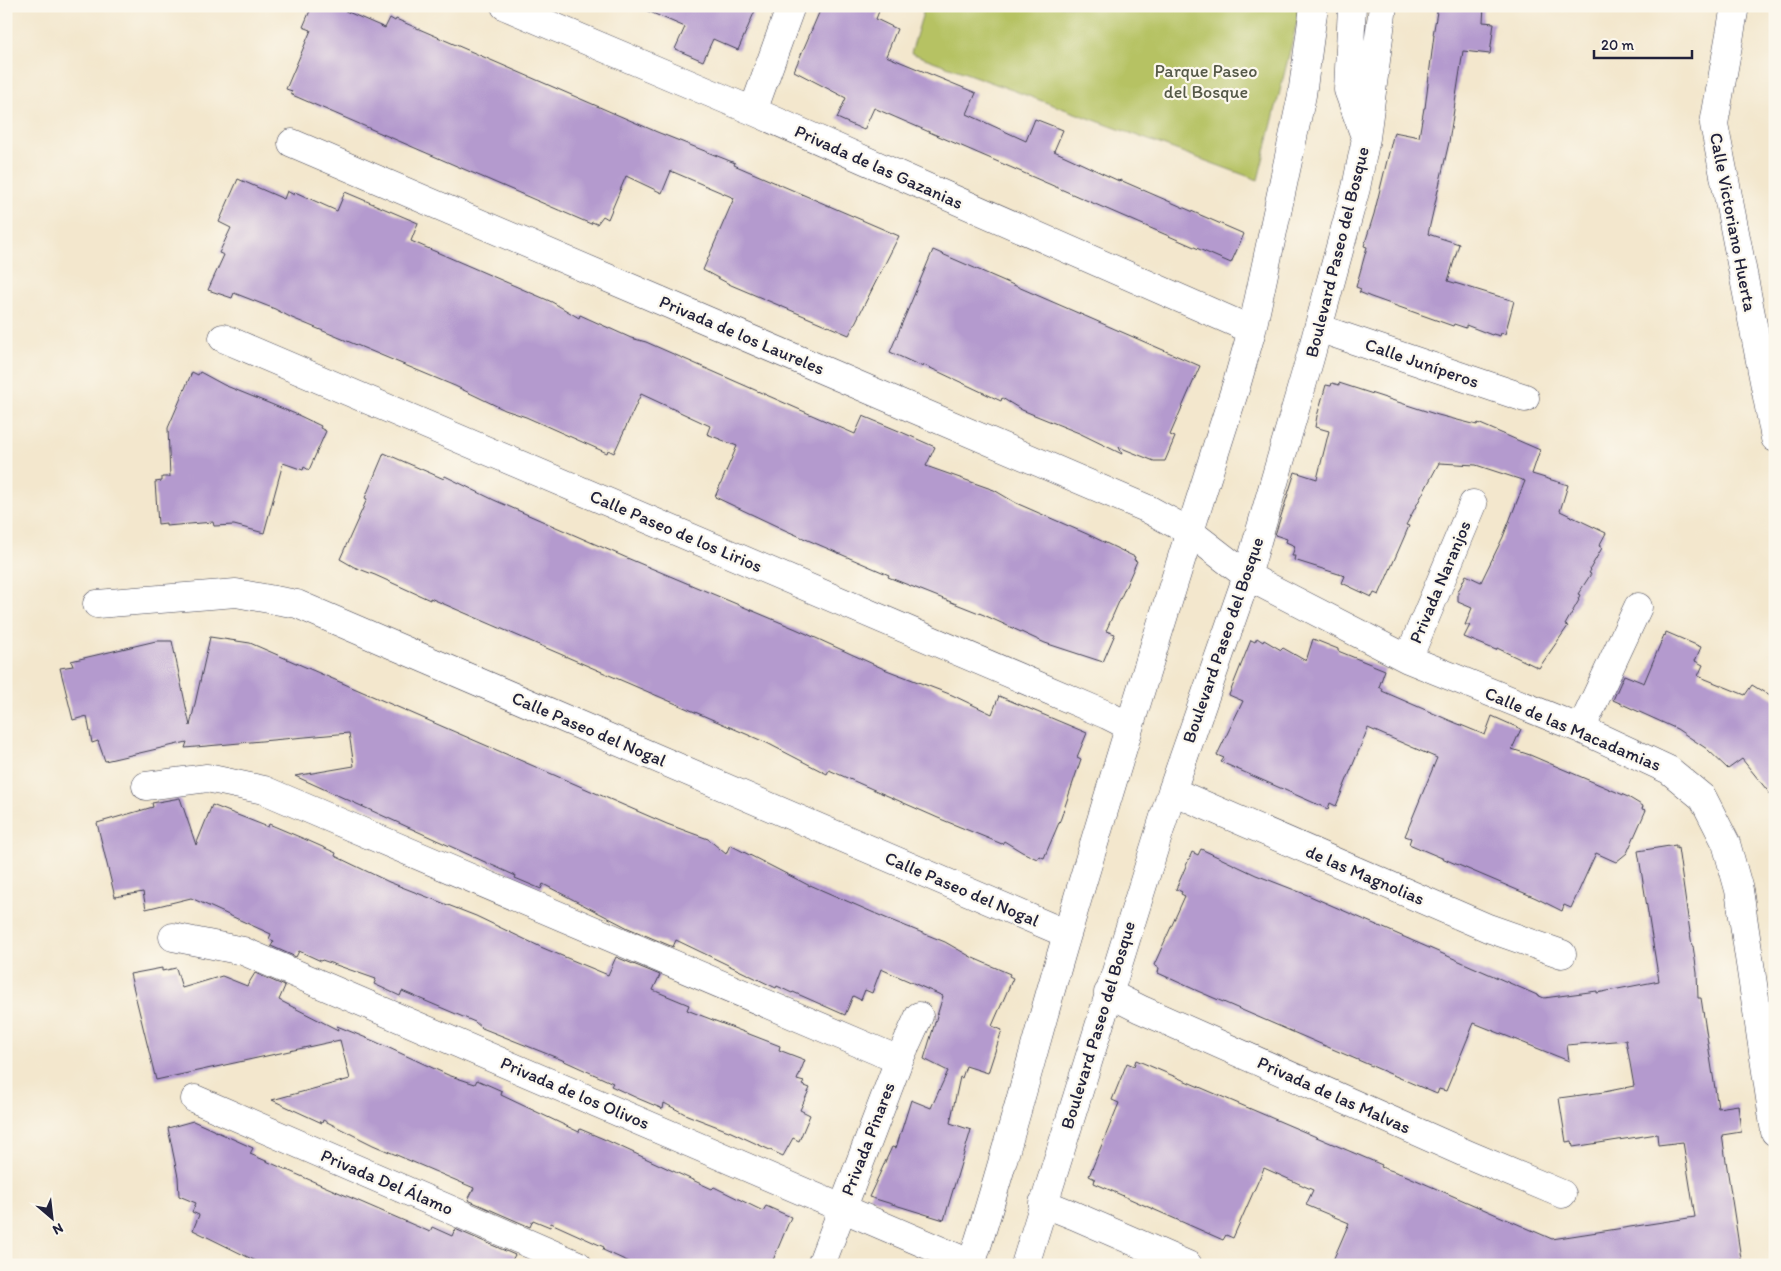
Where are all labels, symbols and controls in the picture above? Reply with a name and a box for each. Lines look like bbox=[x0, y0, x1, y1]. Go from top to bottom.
scale bar bbox=[1594, 28, 1691, 60]
text: 20 m bbox=[1601, 36, 1635, 54]
park label: Parque Paseo del Bosque bbox=[1155, 60, 1257, 103]
street label: Privada de las Gazanias bbox=[791, 120, 967, 214]
street label: Calle Victoriano Huerta bbox=[1705, 131, 1761, 314]
street label: Boulevard Paseo del Bosque bbox=[1300, 144, 1374, 360]
street label: Privada de los Laureles bbox=[656, 290, 828, 380]
street label: Calle Juníperos bbox=[1362, 333, 1482, 393]
street label: Calle Paseo de los Lirios bbox=[587, 485, 765, 577]
street label: Privada Naranjos bbox=[1404, 517, 1476, 647]
street label: Boulevard Paseo del Bosque bbox=[1177, 534, 1269, 746]
street label: Calle de las Macadamias bbox=[1482, 682, 1664, 776]
street label: Calle Paseo del Nogal bbox=[509, 687, 669, 771]
street label: de las Magnolias bbox=[1302, 840, 1428, 910]
street label: Calle Paseo del Nogal bbox=[882, 847, 1042, 931]
street label: Boulevard Paseo del Bosque bbox=[1056, 918, 1140, 1132]
street label: Privada de las Malvas bbox=[1254, 1051, 1414, 1139]
street label: Privada de los Olivos bbox=[497, 1052, 653, 1134]
street label: Privada Pinares bbox=[836, 1079, 900, 1199]
street label: Privada Del Álamo bbox=[317, 1144, 457, 1220]
north arrow bbox=[28, 1194, 78, 1244]
text: N bbox=[50, 1219, 66, 1239]

